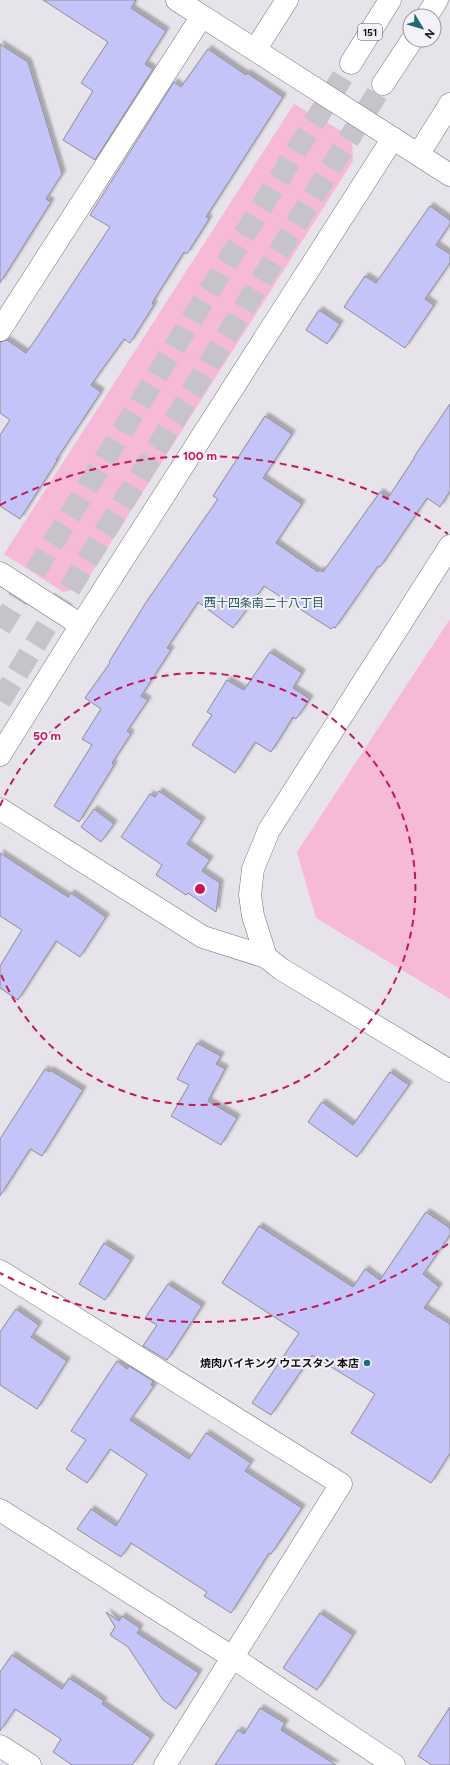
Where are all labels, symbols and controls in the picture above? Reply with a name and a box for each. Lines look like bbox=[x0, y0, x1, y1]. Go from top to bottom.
north arrow bbox=[402, 8, 442, 48]
road number: 151 bbox=[358, 24, 382, 40]
text: N bbox=[422, 26, 437, 41]
text: 100 m bbox=[183, 449, 217, 463]
district label: 西十四条南二十八丁目 bbox=[204, 596, 324, 610]
text: 50 m bbox=[33, 729, 61, 743]
centre of rings bbox=[193, 882, 207, 896]
place label: 焼肉バイキング ウエスタン 本店 bbox=[200, 1357, 359, 1370]
marker: 焼肉バイキング ウエスタン 本店 bbox=[362, 1358, 372, 1368]

